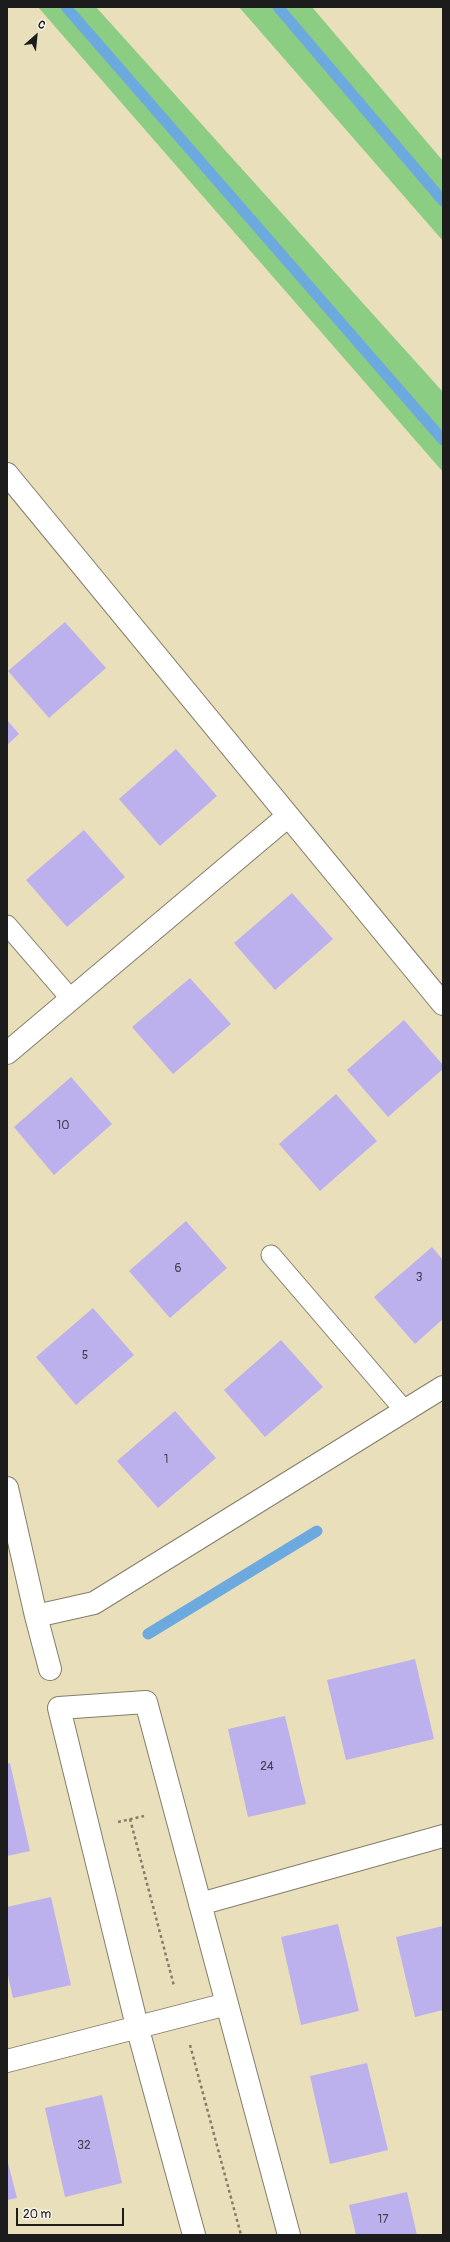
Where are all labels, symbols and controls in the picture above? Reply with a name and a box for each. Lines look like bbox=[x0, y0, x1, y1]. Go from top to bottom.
north arrow bbox=[16, 16, 56, 56]
text: С bbox=[36, 18, 48, 32]
house number: 10 bbox=[57, 1119, 69, 1133]
house number: 6 bbox=[175, 1262, 181, 1276]
house number: 3 bbox=[416, 1271, 422, 1285]
house number: 5 bbox=[82, 1349, 88, 1363]
house number: 1 bbox=[164, 1453, 168, 1467]
house number: 24 bbox=[260, 1760, 274, 1774]
house number: 32 bbox=[77, 2139, 91, 2153]
scale bar bbox=[18, 2200, 126, 2226]
text: 20 m bbox=[23, 2207, 51, 2222]
house number: 17 bbox=[377, 2213, 389, 2227]

